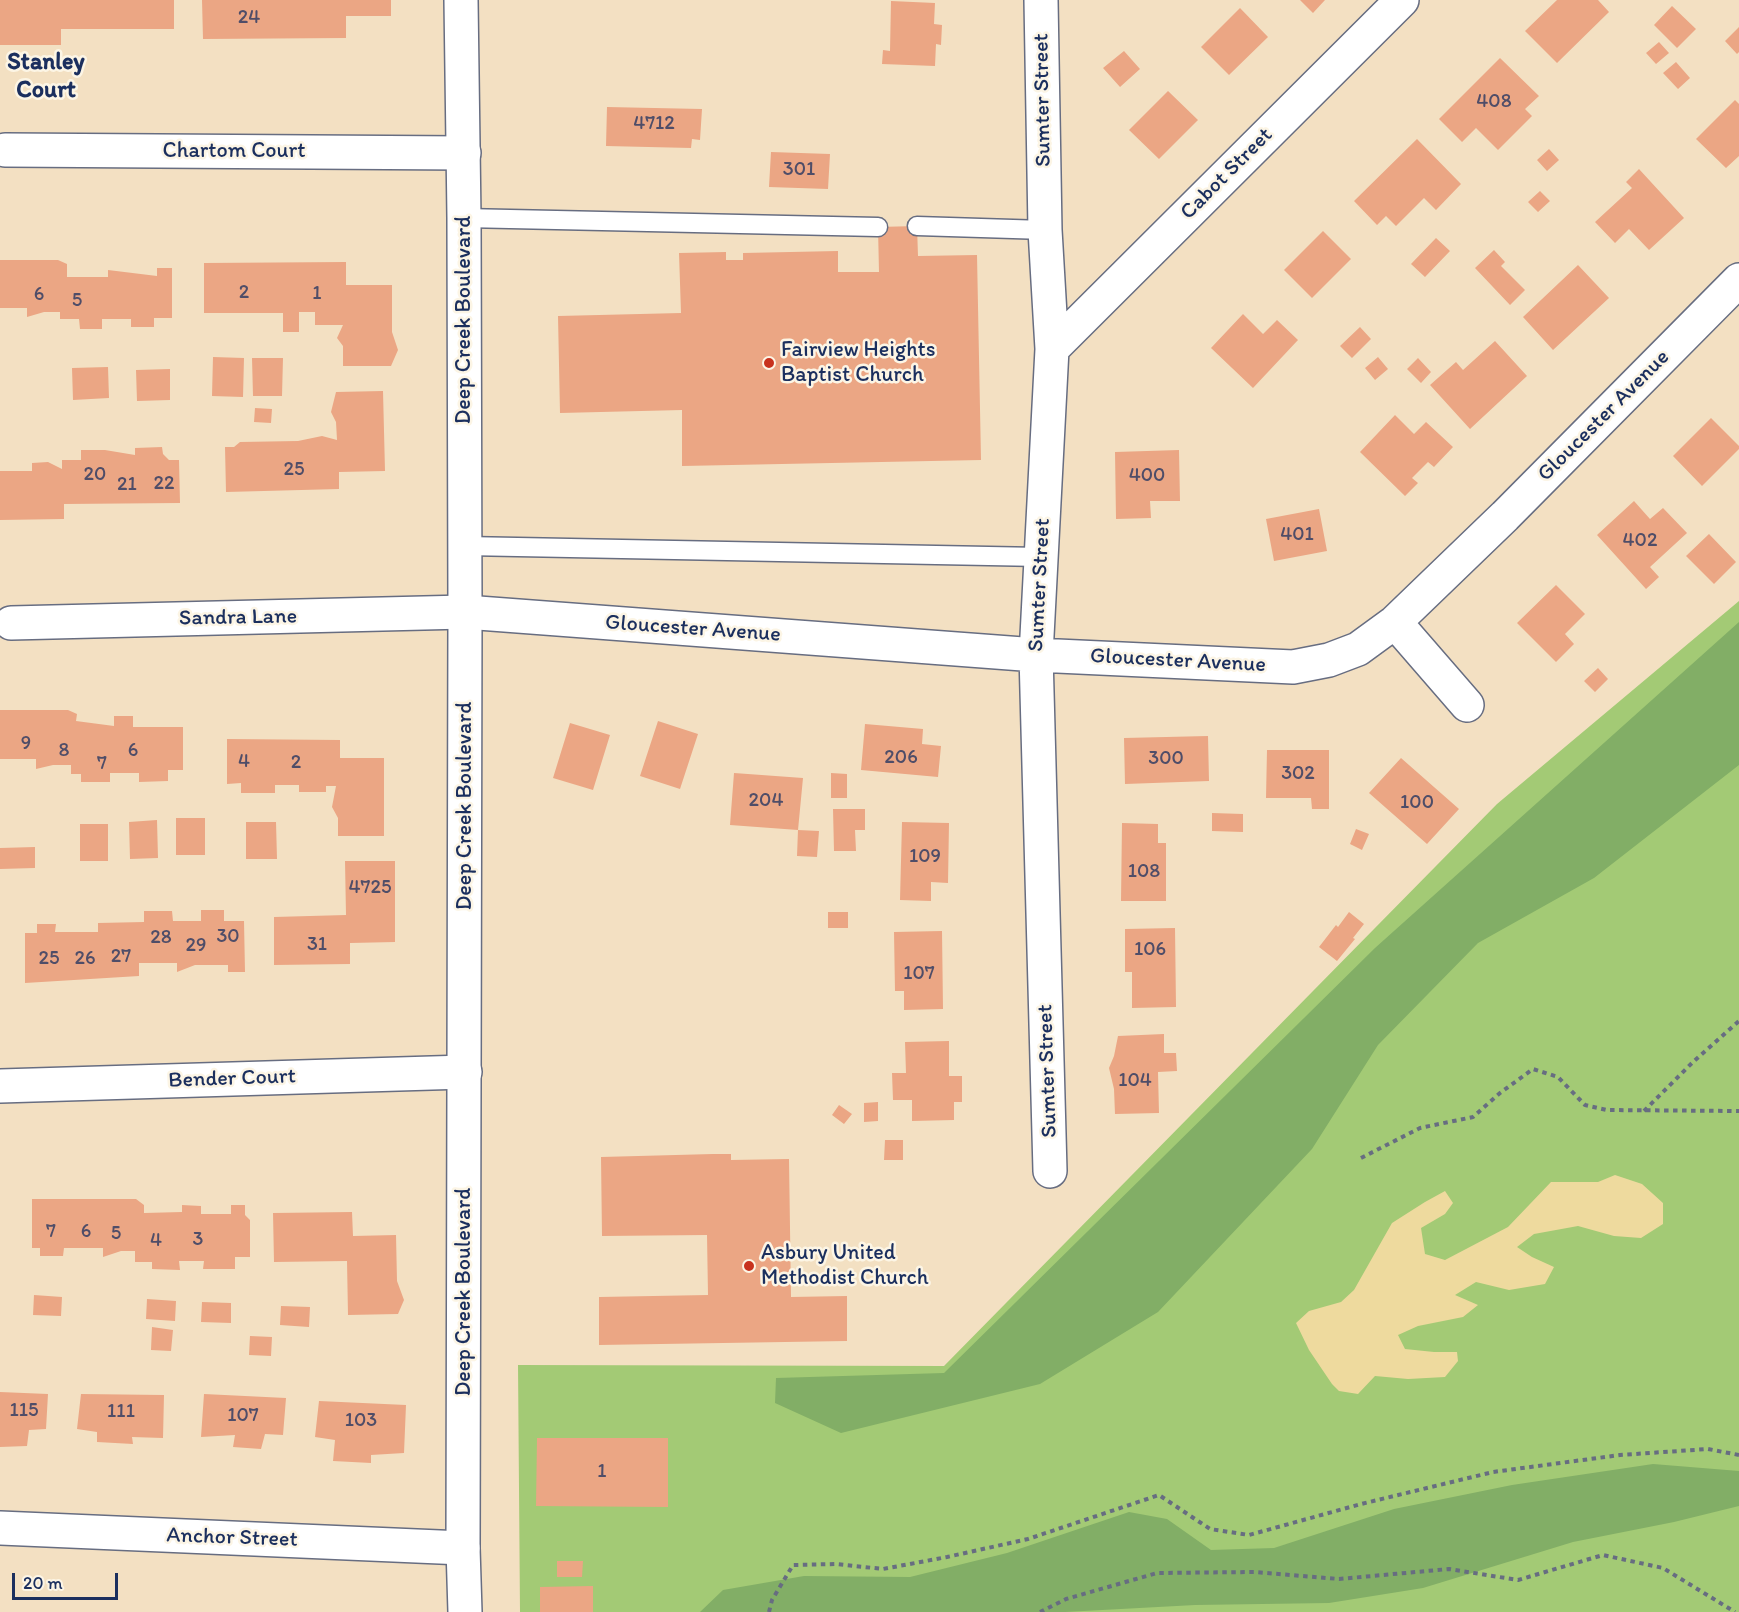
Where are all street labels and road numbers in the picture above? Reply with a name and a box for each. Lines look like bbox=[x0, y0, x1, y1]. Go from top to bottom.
street label: Sumter Street bbox=[1029, 33, 1057, 167]
street label: Cabot Street bbox=[1175, 122, 1279, 226]
street label: Chartom Court bbox=[162, 138, 306, 164]
street label: Deep Creek Boulevard bbox=[451, 216, 477, 424]
street label: Gloucester Avenue bbox=[1532, 344, 1676, 488]
street label: Sumter Street bbox=[1023, 518, 1057, 652]
street label: Sandra Lane bbox=[179, 604, 297, 632]
street label: Gloucester Avenue bbox=[604, 610, 782, 648]
street label: Gloucester Avenue bbox=[1089, 643, 1267, 679]
street label: Deep Creek Boulevard bbox=[452, 702, 478, 910]
street label: Sumter Street bbox=[1032, 1004, 1064, 1138]
street label: Bender Court bbox=[168, 1064, 296, 1094]
street label: Deep Creek Boulevard bbox=[451, 1188, 477, 1396]
street label: Anchor Street bbox=[166, 1523, 298, 1553]

